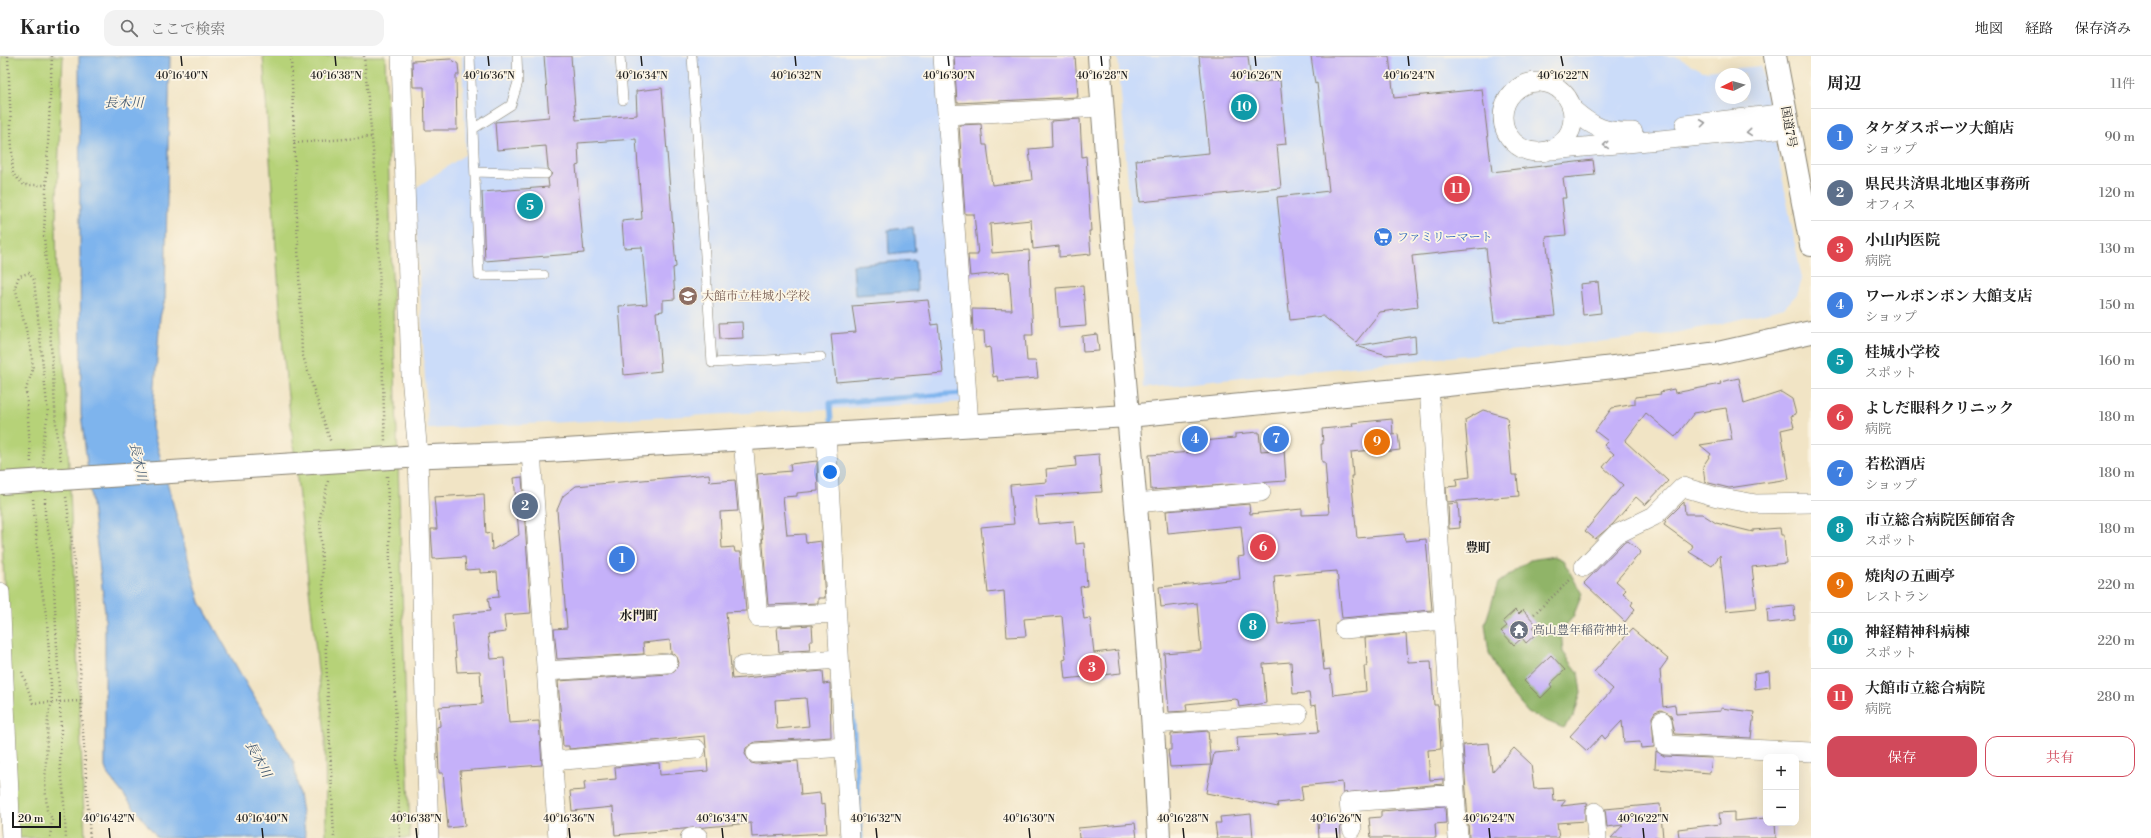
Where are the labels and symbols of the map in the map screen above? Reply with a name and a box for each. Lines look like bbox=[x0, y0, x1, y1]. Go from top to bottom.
north arrow bbox=[1715, 68, 1751, 104]
text: 40°16'40"N bbox=[156, 70, 209, 82]
text: 40°16'38"N bbox=[310, 70, 362, 82]
text: 40°16'36"N bbox=[463, 70, 515, 82]
text: 40°16'34"N bbox=[616, 70, 668, 82]
text: 40°16'32"N bbox=[770, 70, 822, 82]
text: 40°16'30"N bbox=[923, 70, 976, 82]
text: 40°16'28"N bbox=[1076, 70, 1128, 82]
text: 40°16'26"N bbox=[1230, 70, 1282, 82]
text: 40°16'24"N bbox=[1383, 70, 1435, 82]
text: 40°16'22"N bbox=[1537, 70, 1589, 82]
pin: 10 bbox=[1231, 92, 1257, 122]
water label: 長木川 bbox=[104, 95, 145, 111]
street label: 国道7号 bbox=[1777, 105, 1800, 149]
one-way arrow bbox=[1700, 119, 1706, 128]
one-way arrow bbox=[1746, 127, 1752, 136]
one-way arrow bbox=[1603, 141, 1609, 150]
pin: 11 bbox=[1444, 174, 1470, 204]
pin: 5 bbox=[517, 191, 543, 221]
supermarket icon: ファミリーマート bbox=[1372, 226, 1394, 248]
place label: ファミリーマート bbox=[1397, 230, 1493, 245]
school or university icon: 大館市立桂城小学校 bbox=[677, 285, 699, 307]
place label: 大館市立桂城小学校 bbox=[702, 289, 810, 304]
pin: 4 bbox=[1182, 424, 1208, 454]
pin: 7 bbox=[1263, 424, 1289, 454]
pin: 9 bbox=[1364, 427, 1390, 457]
water label: 長木川 bbox=[126, 441, 151, 485]
your location bbox=[820, 462, 840, 482]
pin: 2 bbox=[512, 491, 538, 521]
pin: 6 bbox=[1250, 532, 1276, 562]
district label: 豊町 bbox=[1465, 540, 1491, 556]
pin: 1 bbox=[609, 544, 635, 574]
district label: 水門町 bbox=[619, 608, 659, 624]
pin: 8 bbox=[1240, 611, 1266, 641]
temple icon: 高山豊年稲荷神社 bbox=[1508, 619, 1530, 641]
place label: 高山豊年稲荷神社 bbox=[1533, 623, 1629, 638]
pin: 3 bbox=[1079, 653, 1105, 683]
water label: 長木川 bbox=[242, 739, 276, 782]
scale bar bbox=[12, 810, 61, 829]
text: 40°16'42"N bbox=[83, 813, 135, 825]
text: 40°16'40"N bbox=[236, 813, 289, 825]
text: 40°16'38"N bbox=[390, 813, 442, 825]
text: 40°16'36"N bbox=[543, 813, 595, 825]
text: 40°16'34"N bbox=[696, 813, 748, 825]
text: 40°16'32"N bbox=[850, 813, 902, 825]
text: 40°16'30"N bbox=[1003, 813, 1056, 825]
text: 40°16'28"N bbox=[1157, 813, 1209, 825]
text: 40°16'26"N bbox=[1310, 813, 1362, 825]
text: 40°16'24"N bbox=[1463, 813, 1515, 825]
text: 40°16'22"N bbox=[1617, 813, 1669, 825]

